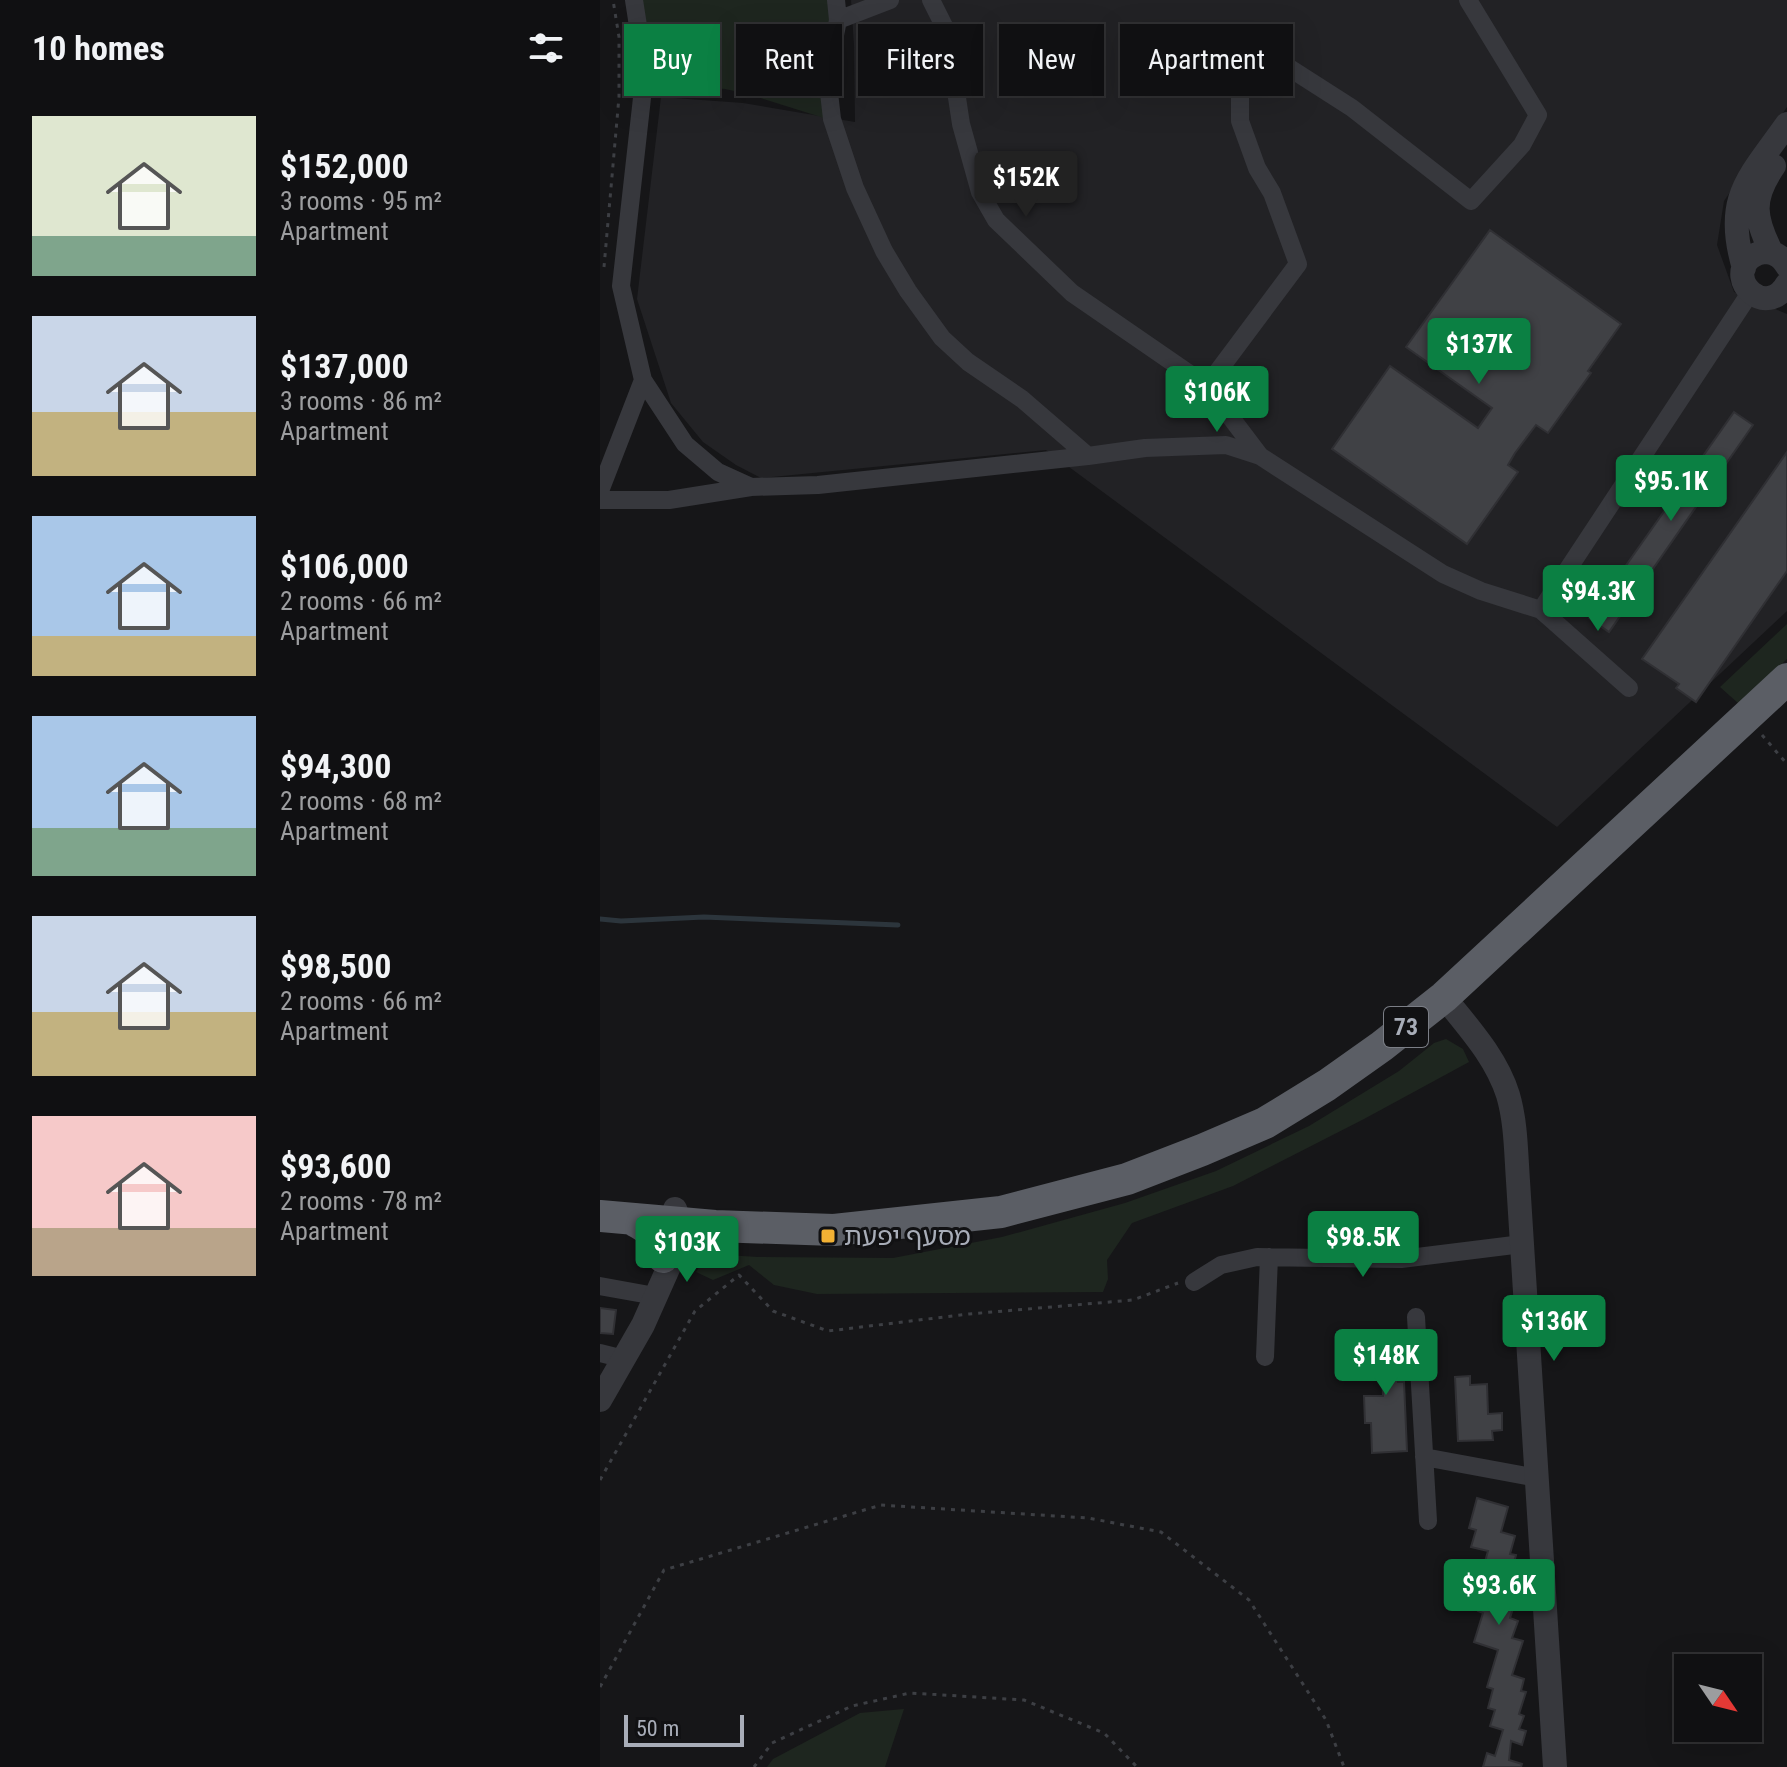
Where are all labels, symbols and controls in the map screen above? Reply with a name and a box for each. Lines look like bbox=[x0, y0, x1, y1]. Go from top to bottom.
chip: Buy bbox=[624, 24, 720, 96]
chip: Rent bbox=[736, 24, 842, 96]
chip: Filters bbox=[858, 24, 983, 96]
chip: New bbox=[999, 24, 1104, 96]
chip: Apartment bbox=[1120, 24, 1293, 96]
icon: filters bbox=[524, 26, 568, 70]
text: 10 homes bbox=[32, 28, 165, 68]
text: $152,000 bbox=[280, 146, 409, 186]
icon: home bbox=[96, 148, 192, 244]
pin: $152K bbox=[970, 151, 1082, 219]
text: $152K bbox=[993, 162, 1059, 192]
text: 3 rooms · 95 m² bbox=[280, 186, 442, 216]
text: Apartment bbox=[280, 216, 389, 246]
pin: $137K bbox=[1423, 318, 1535, 386]
text: $137K bbox=[1446, 329, 1512, 359]
text: $137,000 bbox=[280, 346, 409, 386]
icon: home bbox=[96, 348, 192, 444]
pin: $106K bbox=[1161, 366, 1273, 434]
text: $106K bbox=[1184, 377, 1250, 407]
text: 3 rooms · 86 m² bbox=[280, 386, 442, 416]
text: Apartment bbox=[280, 416, 389, 446]
pin: $95.1K bbox=[1606, 455, 1736, 523]
text: $95.1K bbox=[1634, 466, 1708, 496]
text: $106,000 bbox=[280, 546, 409, 586]
icon: home bbox=[96, 548, 192, 644]
pin: $94.3K bbox=[1533, 565, 1663, 633]
text: $94.3K bbox=[1561, 576, 1635, 606]
text: 2 rooms · 66 m² bbox=[280, 586, 442, 616]
text: Apartment bbox=[280, 616, 389, 646]
text: $94,300 bbox=[280, 746, 391, 786]
icon: home bbox=[96, 748, 192, 844]
text: 2 rooms · 68 m² bbox=[280, 786, 442, 816]
text: Apartment bbox=[280, 816, 389, 846]
text: $98,500 bbox=[280, 946, 391, 986]
icon: home bbox=[96, 948, 192, 1044]
text: 2 rooms · 66 m² bbox=[280, 986, 442, 1016]
road number: 73 bbox=[1384, 1007, 1428, 1047]
text: Apartment bbox=[280, 1016, 389, 1046]
text: $93,600 bbox=[280, 1146, 391, 1186]
icon: home bbox=[96, 1148, 192, 1244]
text: 2 rooms · 78 m² bbox=[280, 1186, 442, 1216]
pin: $98.5K bbox=[1298, 1211, 1428, 1279]
text: Apartment bbox=[280, 1216, 389, 1246]
pin: $103K bbox=[631, 1216, 743, 1284]
place label: מסעף יפעת bbox=[844, 1221, 971, 1251]
text: $98.5K bbox=[1326, 1222, 1400, 1252]
text: $103K bbox=[654, 1227, 720, 1257]
marker: מסעף יפעת bbox=[819, 1227, 837, 1245]
pin: $136K bbox=[1498, 1295, 1610, 1363]
text: $136K bbox=[1521, 1306, 1587, 1336]
pin: $148K bbox=[1330, 1329, 1442, 1397]
text: $148K bbox=[1353, 1340, 1419, 1370]
pin: $93.6K bbox=[1434, 1559, 1564, 1627]
text: $93.6K bbox=[1462, 1570, 1536, 1600]
north arrow bbox=[1674, 1654, 1762, 1742]
map controls bbox=[1674, 1654, 1762, 1742]
scale bar bbox=[624, 1711, 744, 1747]
text: 50 m bbox=[636, 1716, 679, 1741]

